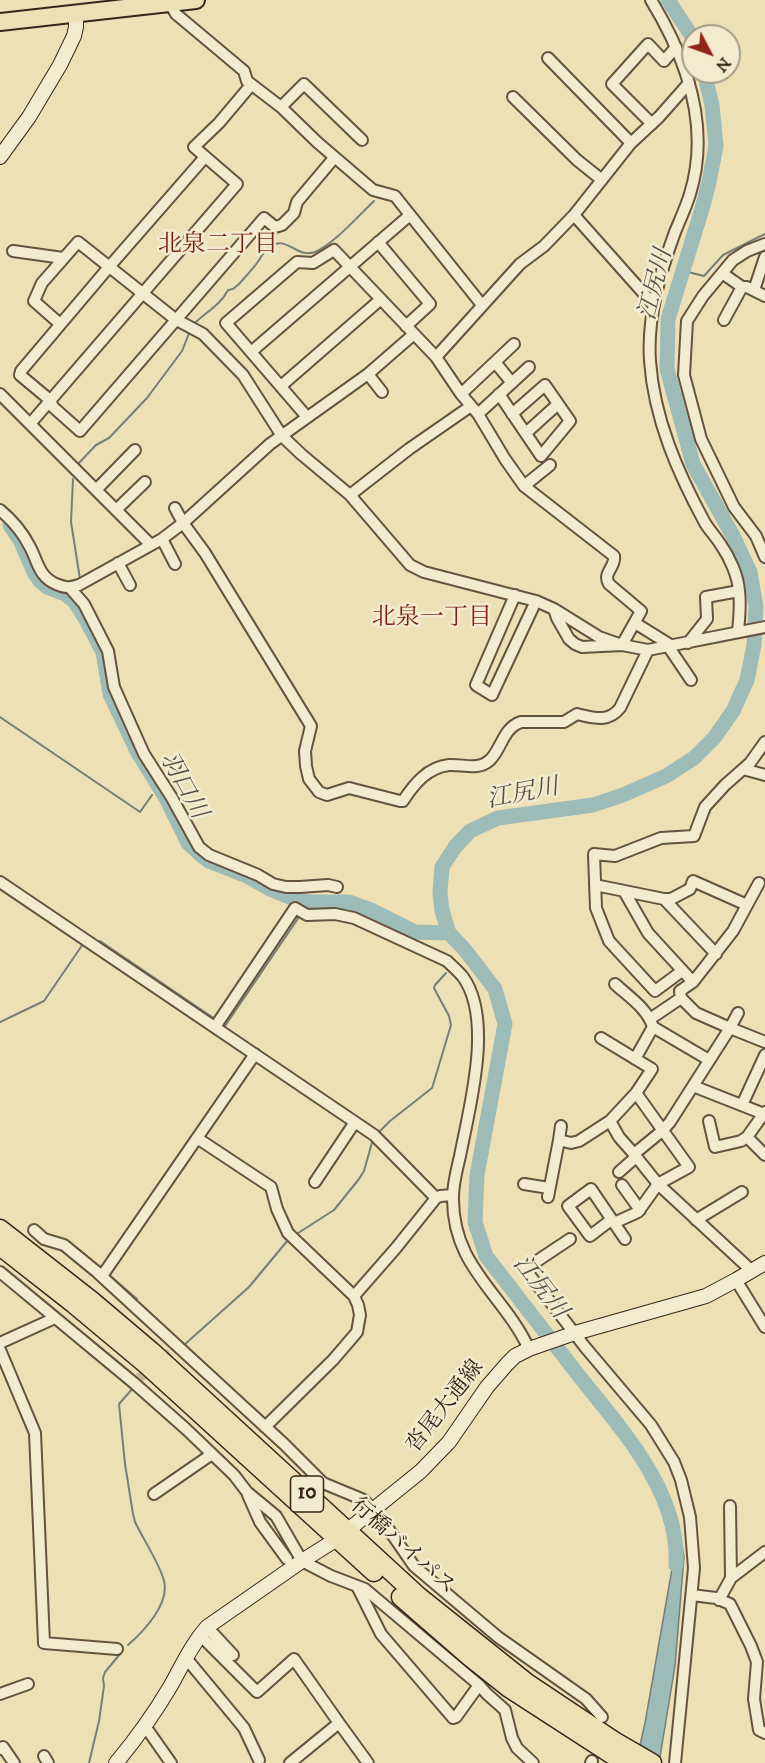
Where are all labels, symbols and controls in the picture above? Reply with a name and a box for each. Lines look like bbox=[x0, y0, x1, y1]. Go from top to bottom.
north arrow bbox=[681, 24, 741, 84]
text: N bbox=[711, 53, 735, 76]
district label: 北泉二丁目 bbox=[158, 232, 278, 260]
water label: 江尻川 bbox=[634, 247, 680, 323]
district label: 北泉一丁目 bbox=[372, 605, 492, 633]
water label: 羽口川 bbox=[152, 748, 212, 824]
water label: 江尻川 bbox=[485, 774, 561, 816]
water label: 江尻川 bbox=[505, 1251, 573, 1325]
street label: 沓尾大通線 bbox=[402, 1356, 490, 1458]
road number: 10 bbox=[290, 1476, 324, 1512]
street label: 行橋バイパス bbox=[344, 1493, 460, 1601]

